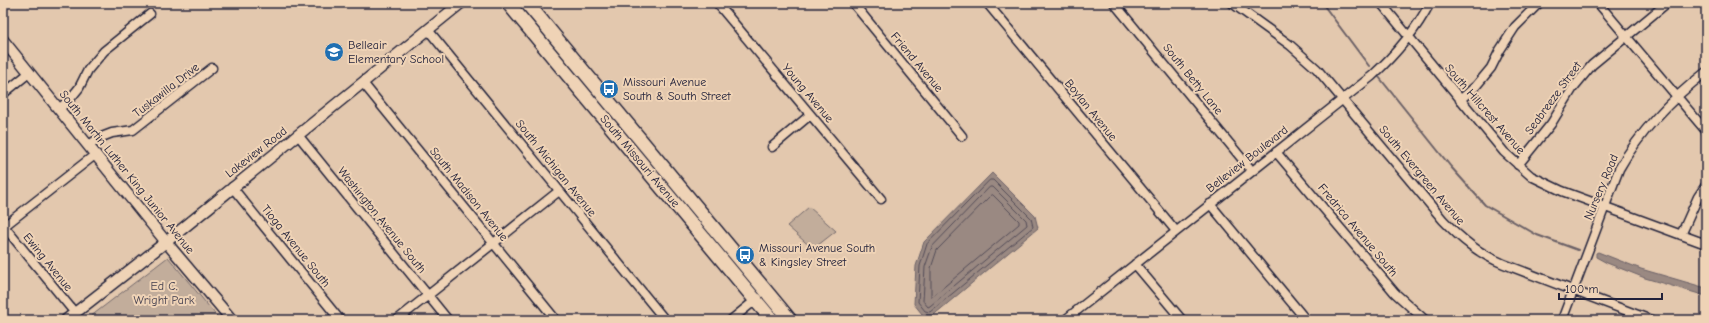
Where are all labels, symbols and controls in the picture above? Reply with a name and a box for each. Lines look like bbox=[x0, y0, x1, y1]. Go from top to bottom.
street label: Friend Avenue bbox=[888, 29, 946, 95]
place label: Belleair Elementary School bbox=[348, 38, 444, 66]
school or university icon: Belleair Elementary School bbox=[323, 41, 345, 63]
street label: South Betty Lane bbox=[1160, 41, 1226, 117]
street label: Seabreeze Street bbox=[1522, 58, 1585, 137]
street label: Tuskawilla Drive bbox=[130, 60, 202, 120]
street label: Young Avenue bbox=[779, 61, 837, 125]
street label: South Hillcrest Avenue bbox=[1442, 61, 1528, 157]
place label: Missouri Avenue South & South Street bbox=[623, 75, 731, 103]
street label: Boylan Avenue bbox=[1062, 76, 1120, 144]
bus stop icon: Missouri Avenue South & South Street bbox=[598, 78, 620, 100]
street label: South Martin Luther King Junior Avenue bbox=[57, 87, 197, 257]
street label: South Missouri Avenue bbox=[597, 112, 683, 210]
street label: South Michigan Avenue bbox=[513, 117, 599, 219]
street label: South Evergreen Avenue bbox=[1376, 122, 1468, 228]
street label: Belleview Boulevard bbox=[1203, 123, 1291, 195]
street label: Lakeview Road bbox=[222, 124, 290, 180]
street label: South Madison Avenue bbox=[427, 144, 511, 244]
street label: Nursery Road bbox=[1581, 152, 1621, 222]
street label: Washington Avenue South bbox=[335, 164, 429, 276]
street label: Fredrica Avenue South bbox=[1315, 181, 1401, 279]
street label: Tioga Avenue South bbox=[259, 202, 333, 290]
street label: Ewing Avenue bbox=[20, 230, 76, 294]
place label: Missouri Avenue South & Kingsley Street bbox=[759, 241, 875, 269]
bus stop icon: Missouri Avenue South & Kingsley Street bbox=[734, 244, 756, 266]
scale bar bbox=[1559, 275, 1662, 301]
park label: Ed C. Wright Park bbox=[133, 279, 195, 307]
text: 100 m bbox=[1565, 282, 1598, 296]

